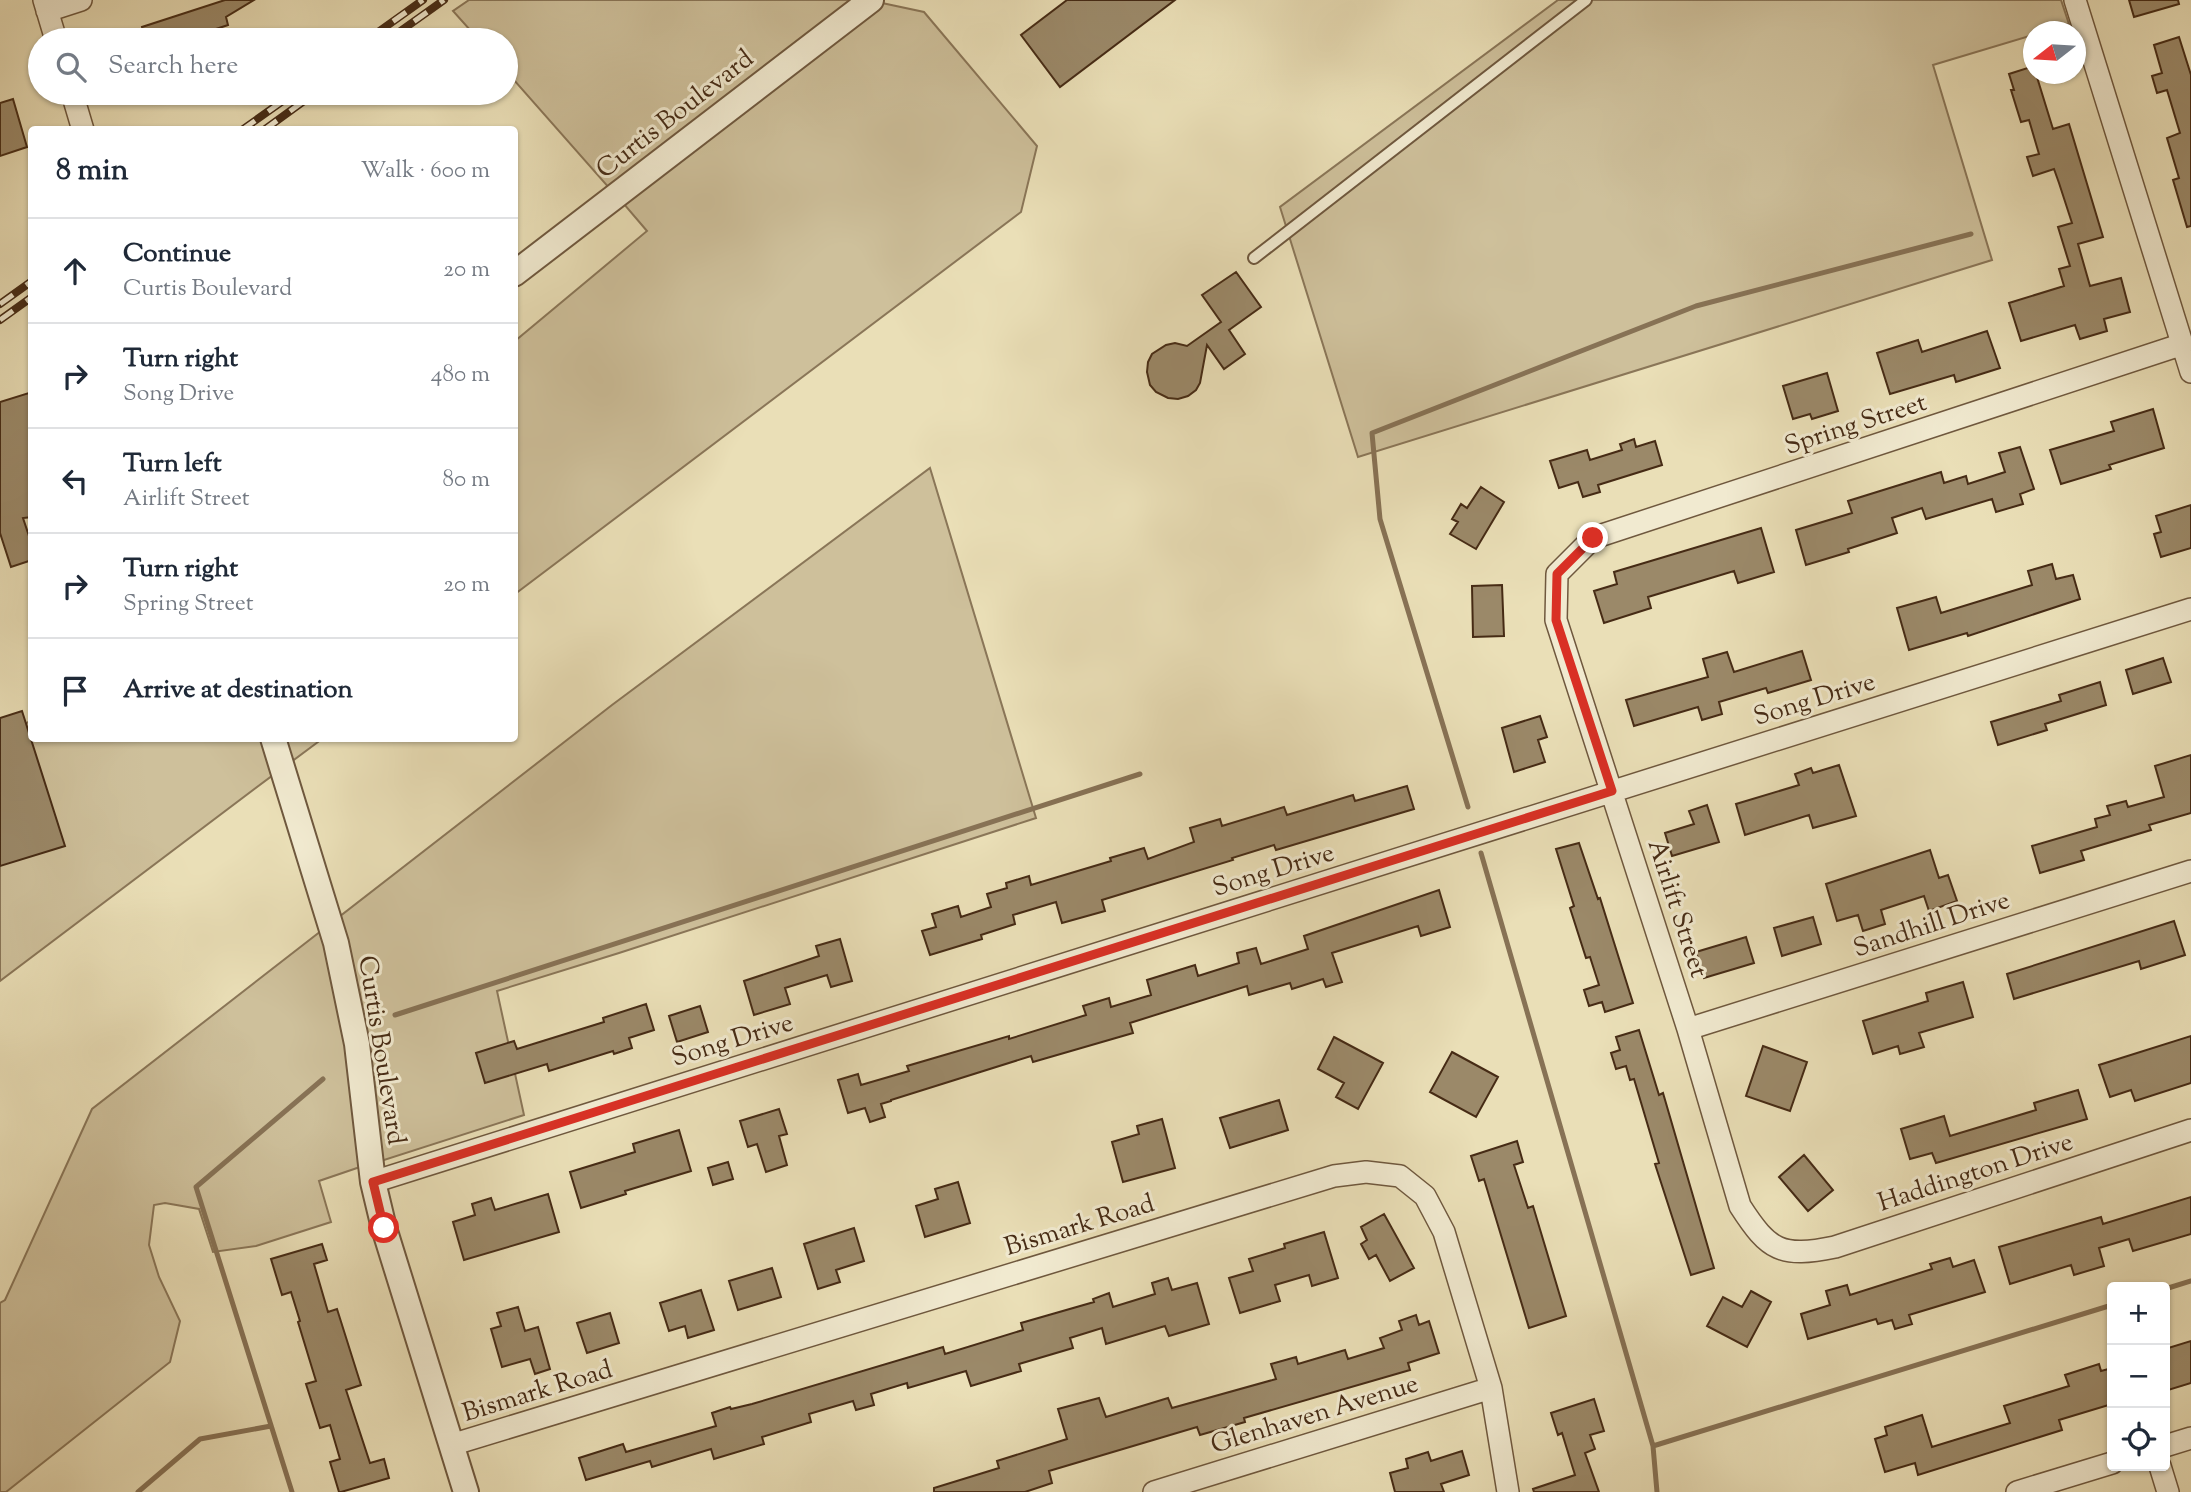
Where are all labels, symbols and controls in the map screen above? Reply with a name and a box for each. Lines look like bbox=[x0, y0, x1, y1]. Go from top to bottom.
north arrow bbox=[2023, 21, 2086, 84]
search box bbox=[28, 28, 518, 105]
street label: Curtis Boulevard bbox=[589, 41, 763, 188]
icon: search bbox=[52, 48, 90, 86]
text: Search here bbox=[108, 48, 238, 85]
text: 8 min bbox=[56, 150, 128, 193]
text: Walk · 600 m bbox=[361, 155, 490, 188]
text: Continue bbox=[123, 236, 231, 273]
icon: ahead bbox=[56, 252, 94, 290]
text: 20 m bbox=[443, 254, 490, 287]
text: Curtis Boulevard bbox=[123, 273, 292, 306]
text: Turn right bbox=[123, 341, 238, 378]
icon: right bbox=[56, 357, 94, 395]
text: 480 m bbox=[431, 359, 490, 392]
text: Song Drive bbox=[123, 378, 234, 411]
street label: Spring Street bbox=[1780, 385, 1932, 466]
text: Turn left bbox=[123, 446, 222, 483]
icon: left bbox=[56, 462, 94, 500]
text: 80 m bbox=[442, 464, 490, 497]
text: Airlift Street bbox=[123, 483, 250, 516]
route end bbox=[1577, 522, 1608, 553]
text: Turn right bbox=[123, 551, 238, 588]
icon: right bbox=[56, 567, 94, 605]
text: 20 m bbox=[443, 569, 490, 602]
text: Spring Street bbox=[123, 588, 254, 621]
street label: Song Drive bbox=[1749, 664, 1880, 736]
icon: arrive bbox=[56, 672, 94, 710]
text: Arrive at destination bbox=[123, 672, 353, 709]
street label: Song Drive bbox=[1208, 835, 1339, 907]
street label: Airlift Street bbox=[1637, 835, 1716, 983]
street label: Sandhill Drive bbox=[1849, 883, 2015, 968]
street label: Curtis Boulevard bbox=[347, 953, 414, 1148]
street label: Song Drive bbox=[667, 1005, 798, 1077]
street label: Haddington Drive bbox=[1873, 1124, 2078, 1222]
street label: Bismark Road bbox=[1000, 1186, 1159, 1267]
route start bbox=[368, 1212, 399, 1243]
map controls bbox=[2107, 1282, 2170, 1471]
button: + bbox=[2107, 1282, 2170, 1345]
button: − bbox=[2107, 1345, 2170, 1408]
street label: Bismark Road bbox=[458, 1352, 617, 1433]
street label: Glenhaven Avenue bbox=[1206, 1366, 1423, 1465]
button: locate bbox=[2107, 1408, 2170, 1471]

